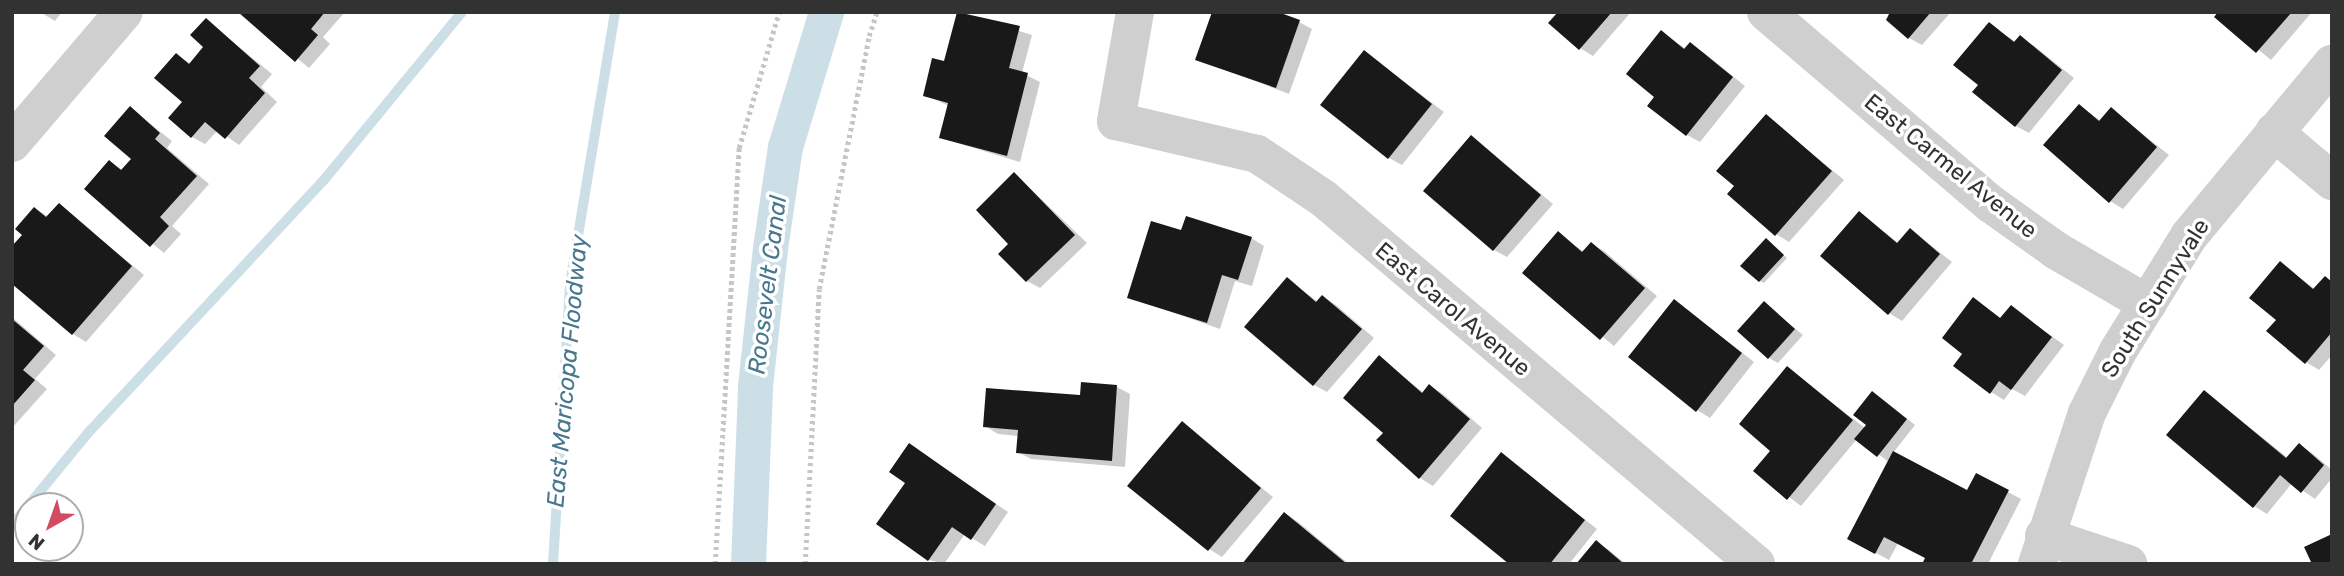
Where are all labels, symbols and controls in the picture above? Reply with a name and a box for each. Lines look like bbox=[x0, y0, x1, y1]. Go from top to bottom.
street label: East Carmel Avenue bbox=[1859, 88, 2043, 244]
water label: Roosevelt Canal bbox=[743, 194, 793, 376]
street label: South Sunnyvale bbox=[2095, 214, 2215, 382]
water label: East Maricopa Floodway bbox=[542, 233, 594, 509]
street label: East Carol Avenue bbox=[1370, 236, 1536, 382]
north arrow bbox=[14, 492, 84, 562]
text: N bbox=[24, 529, 49, 555]

